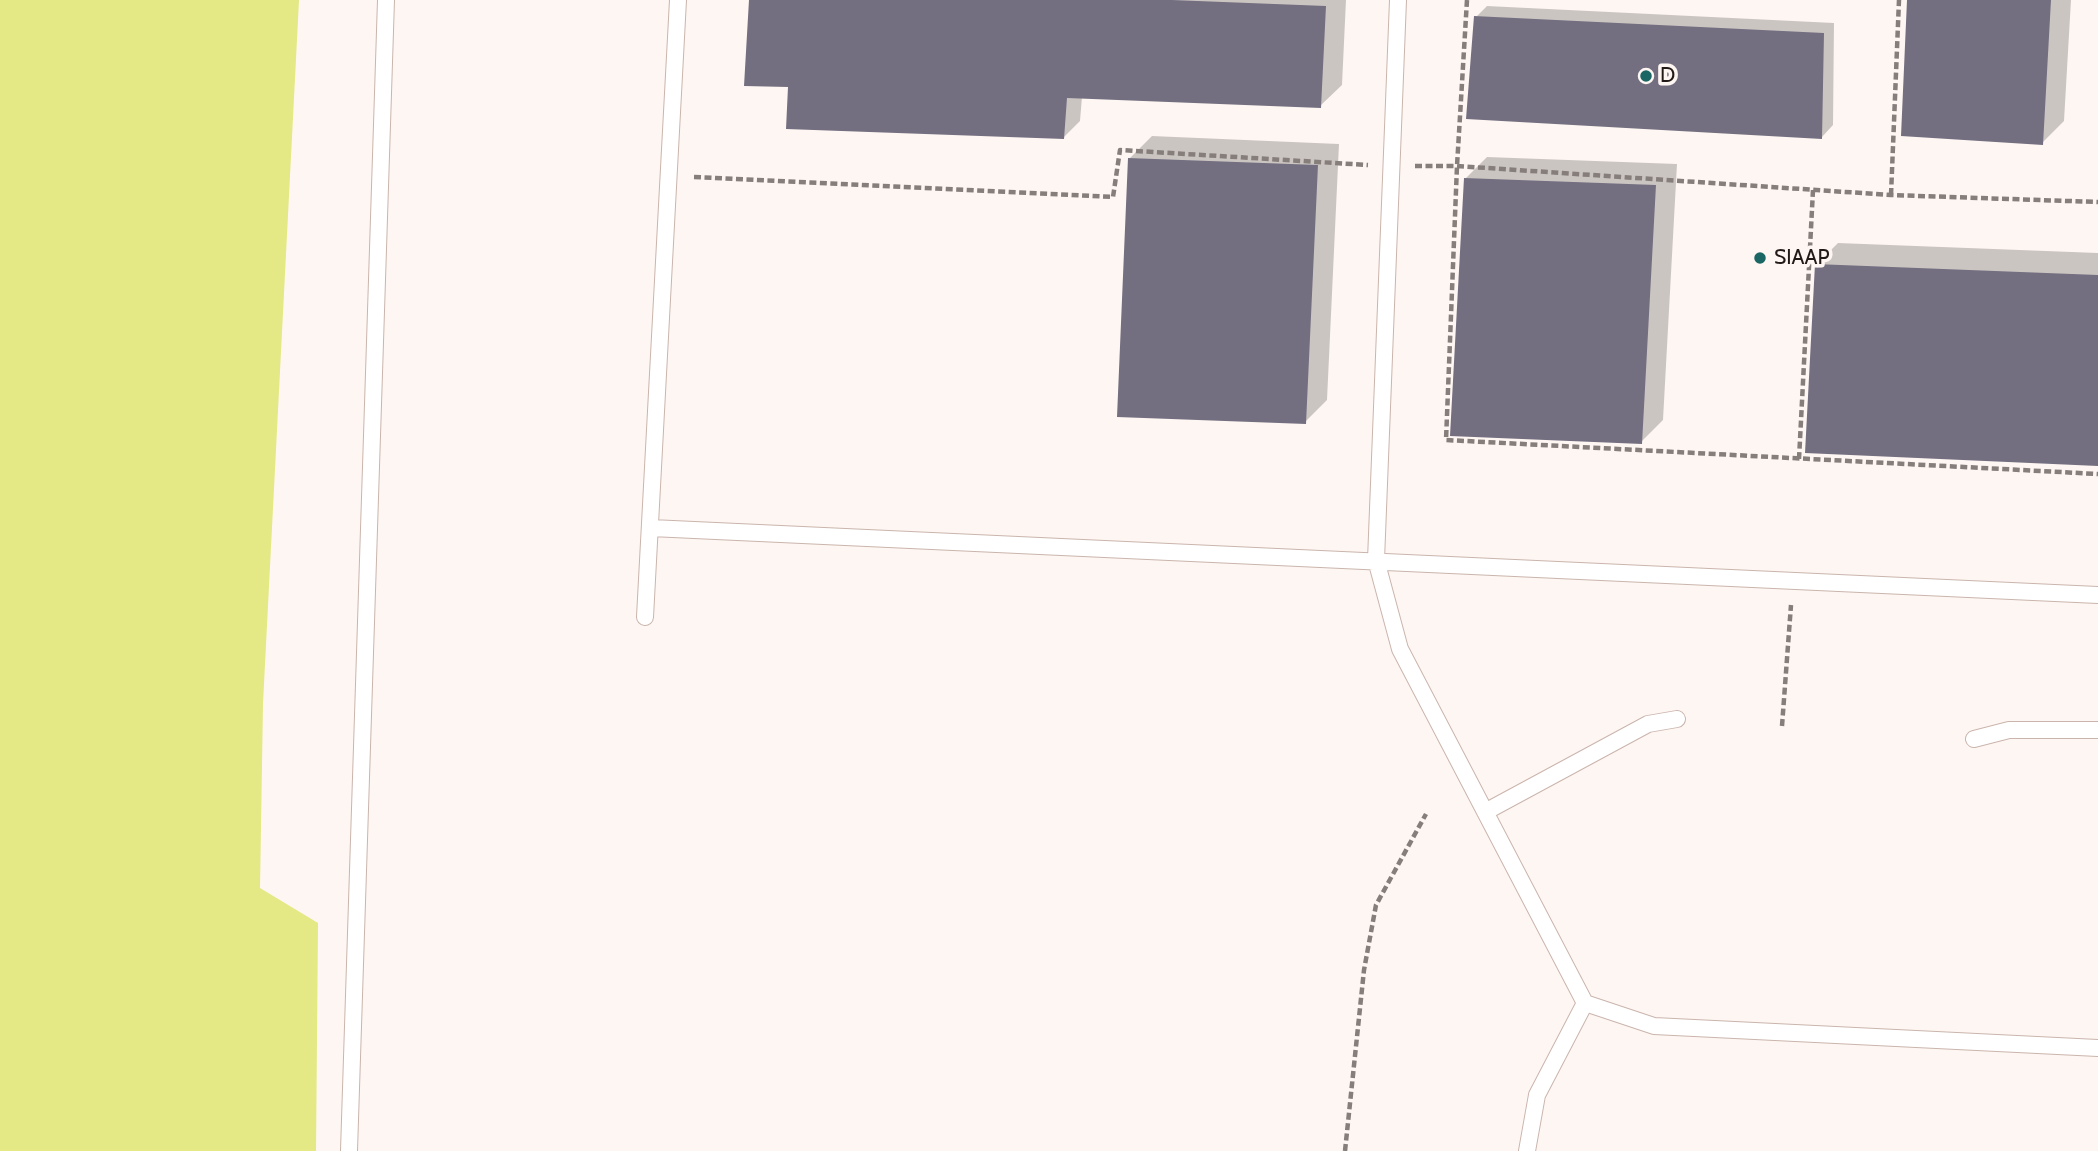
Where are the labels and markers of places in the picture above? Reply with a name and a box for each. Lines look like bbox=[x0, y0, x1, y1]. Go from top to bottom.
place label: D bbox=[1660, 63, 1675, 89]
marker: D bbox=[1638, 68, 1654, 84]
place label: SIAAP bbox=[1774, 245, 1830, 271]
marker: SIAAP bbox=[1752, 250, 1768, 266]

